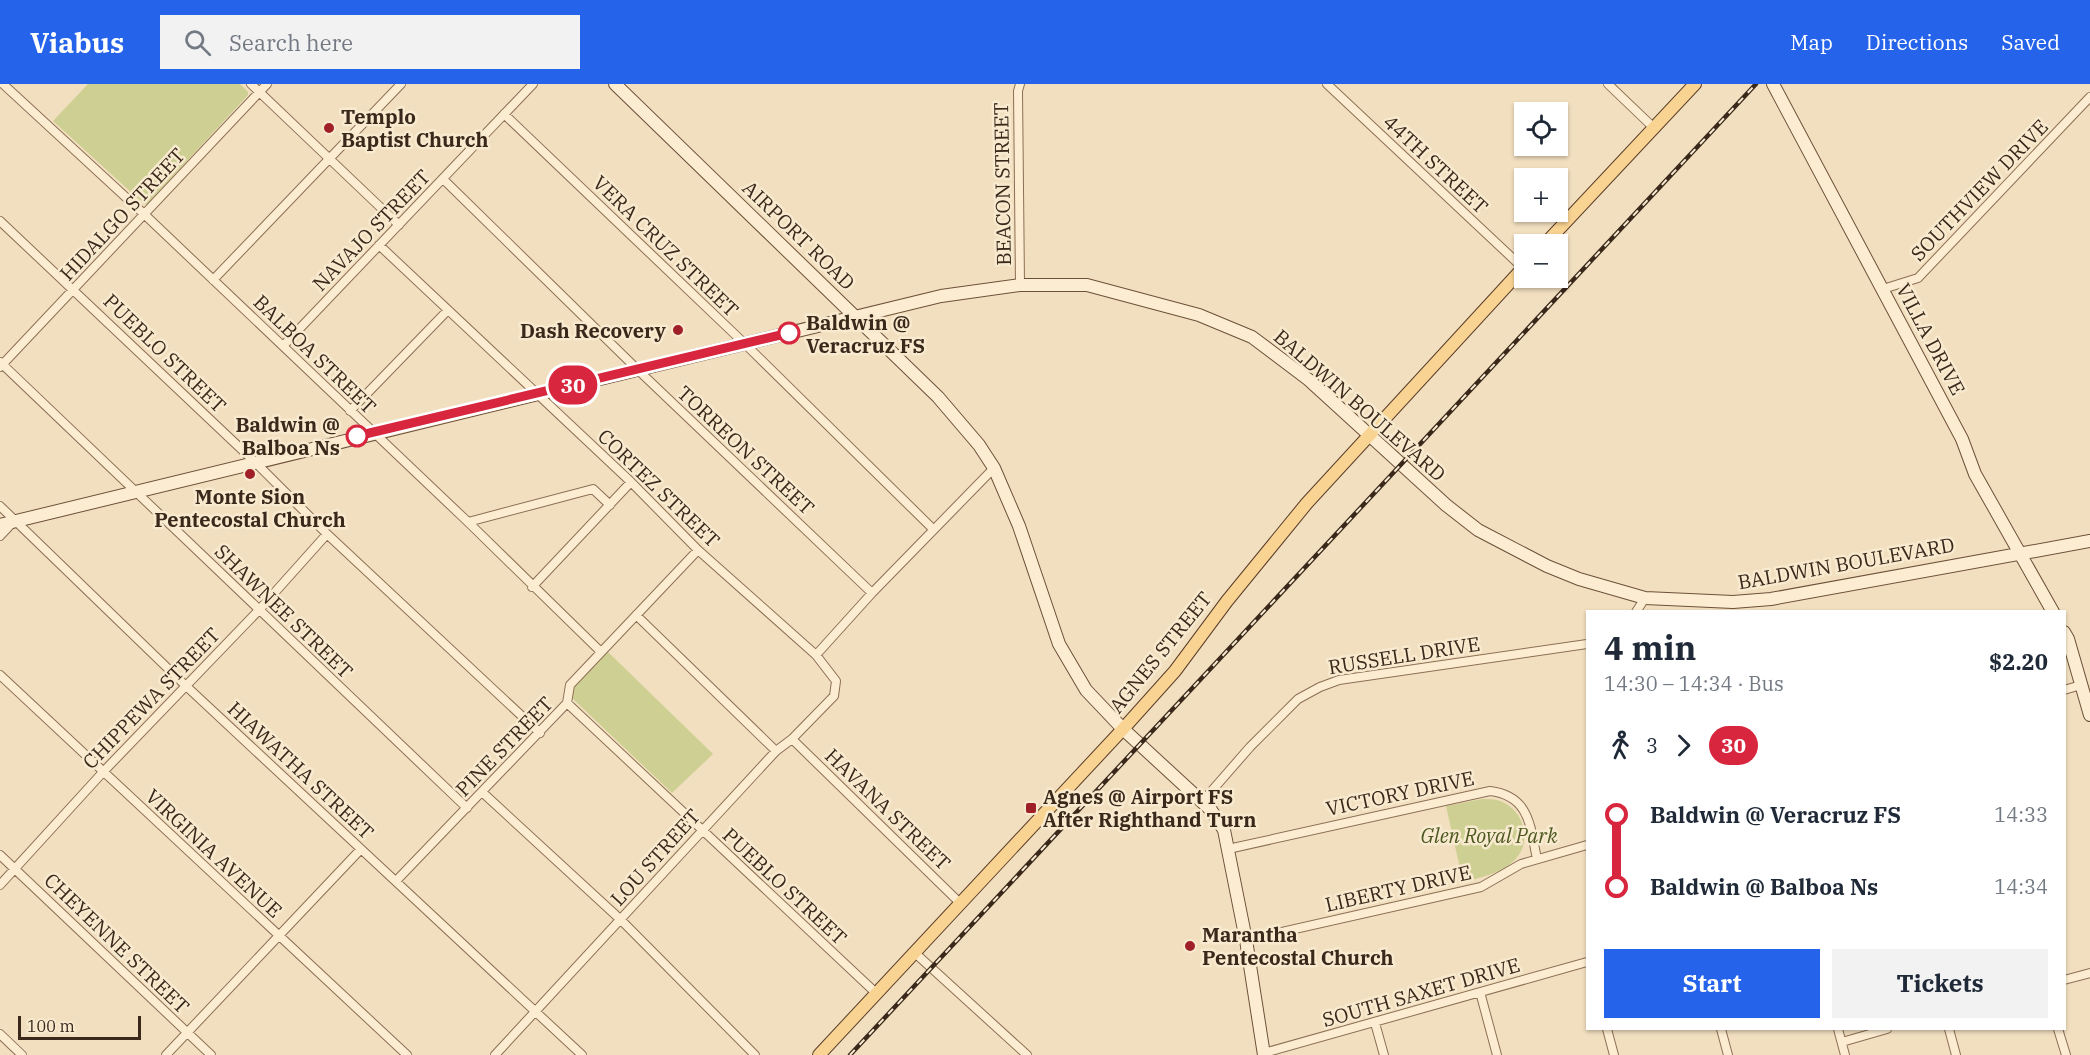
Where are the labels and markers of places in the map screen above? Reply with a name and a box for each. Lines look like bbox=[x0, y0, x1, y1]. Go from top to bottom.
place label: Templo Baptist Church bbox=[341, 103, 488, 153]
marker: Templo Baptist Church bbox=[322, 121, 336, 135]
place label: Baldwin @ Veracruz FS bbox=[806, 309, 925, 359]
place label: Dash Recovery bbox=[520, 317, 667, 344]
marker: Baldwin @ Veracruz FS bbox=[778, 322, 800, 344]
marker: Dash Recovery bbox=[671, 323, 685, 337]
place label: Baldwin @ Balboa Ns bbox=[235, 411, 340, 461]
marker: Baldwin @ Balboa Ns bbox=[346, 425, 368, 447]
marker: Monte Sion Pentecostal Church bbox=[243, 467, 257, 481]
place label: Monte Sion Pentecostal Church bbox=[154, 483, 346, 533]
place label: Agnes @ Airport FS After Righthand Turn bbox=[1043, 783, 1256, 833]
marker: Agnes @ Airport FS After Righthand Turn bbox=[1024, 801, 1038, 815]
place label: Marantha Pentecostal Church bbox=[1202, 921, 1394, 971]
marker: Marantha Pentecostal Church bbox=[1183, 939, 1197, 953]

